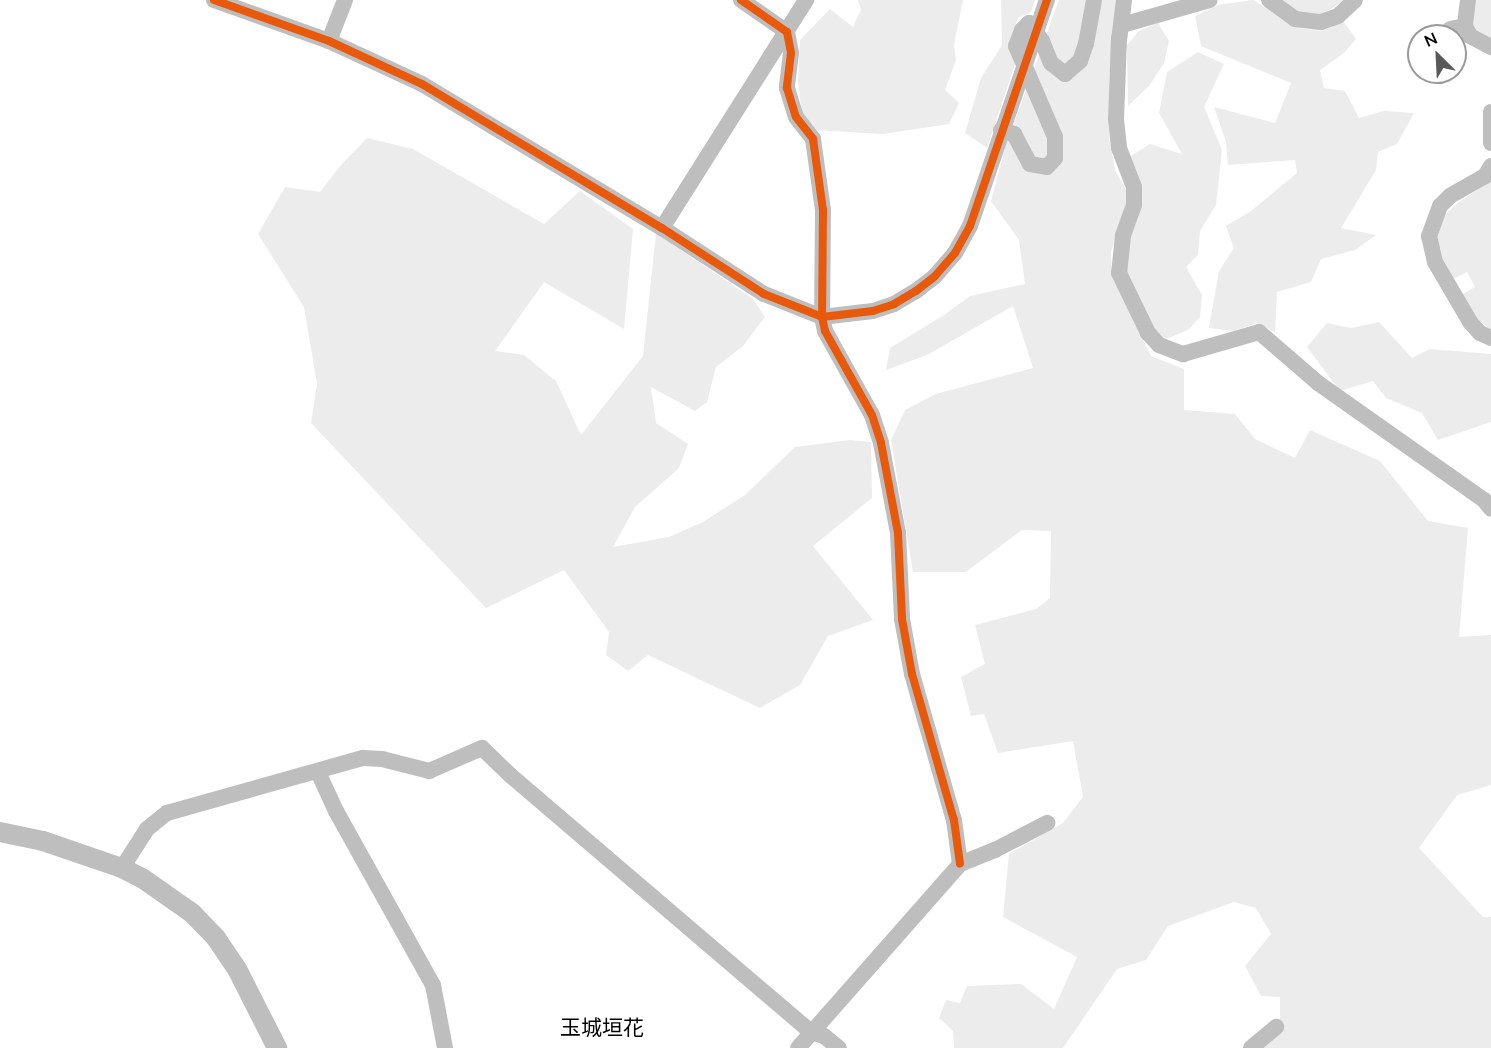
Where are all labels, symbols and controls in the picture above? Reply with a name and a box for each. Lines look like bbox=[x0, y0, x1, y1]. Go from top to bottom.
north arrow bbox=[1407, 24, 1467, 84]
text: N bbox=[1421, 28, 1440, 51]
district label: 玉城垣花 bbox=[560, 1014, 644, 1040]

